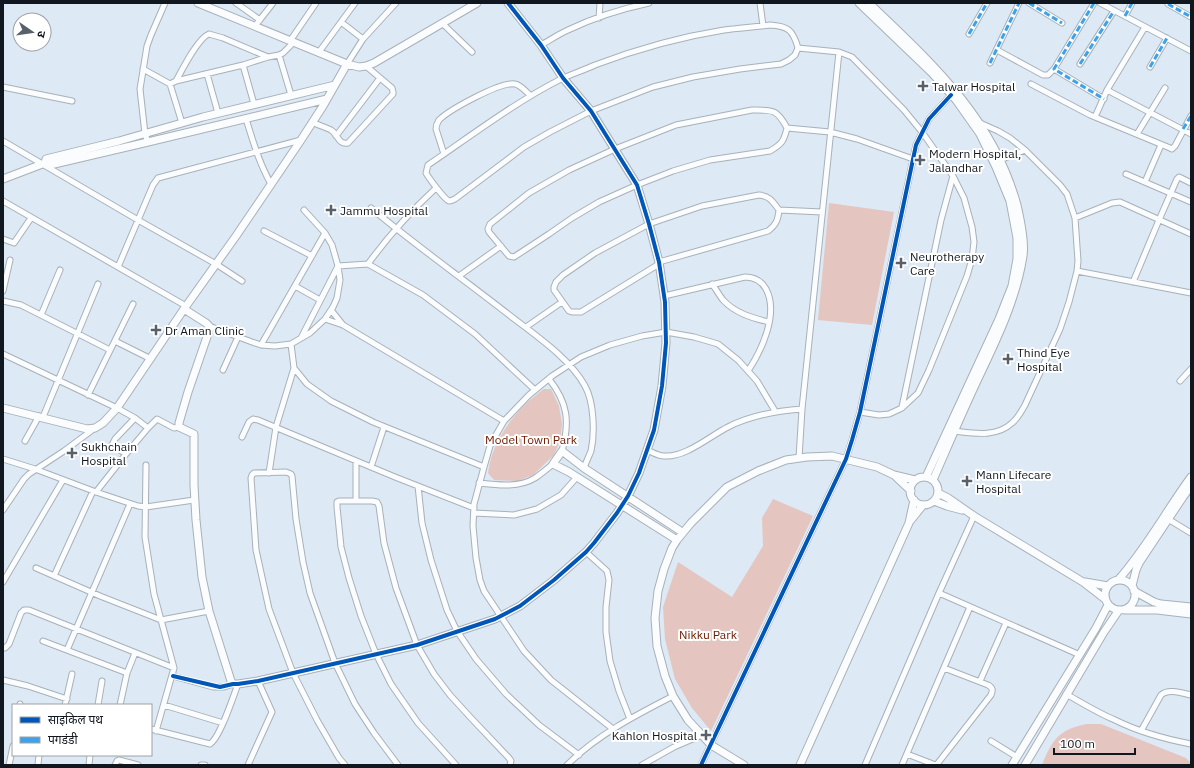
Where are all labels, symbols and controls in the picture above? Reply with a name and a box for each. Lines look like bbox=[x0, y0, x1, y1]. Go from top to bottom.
north arrow bbox=[12, 12, 52, 52]
text: उ bbox=[34, 30, 49, 40]
place label: Talwar Hospital bbox=[932, 79, 1015, 94]
marker: Talwar Hospital bbox=[917, 80, 929, 92]
place label: Modern Hospital, Jalandhar bbox=[929, 146, 1021, 175]
marker: Modern Hospital, Jalandhar bbox=[914, 154, 926, 166]
place label: Jammu Hospital bbox=[340, 203, 428, 218]
marker: Jammu Hospital bbox=[325, 204, 337, 216]
place label: Neurotherapy Care bbox=[910, 249, 984, 278]
marker: Neurotherapy Care bbox=[895, 257, 907, 269]
place label: Dr Aman Clinic bbox=[165, 323, 244, 338]
marker: Dr Aman Clinic bbox=[150, 324, 162, 336]
place label: Thind Eye Hospital bbox=[1017, 345, 1070, 374]
marker: Thind Eye Hospital bbox=[1002, 353, 1014, 365]
park label: Model Town Park bbox=[485, 432, 578, 447]
place label: Sukhchain Hospital bbox=[81, 439, 137, 468]
marker: Sukhchain Hospital bbox=[66, 447, 78, 459]
place label: Mann Lifecare Hospital bbox=[976, 467, 1052, 496]
marker: Mann Lifecare Hospital bbox=[961, 475, 973, 487]
park label: Nikku Park bbox=[679, 627, 738, 642]
legend bbox=[12, 704, 152, 756]
text: साइकिल पथ bbox=[48, 712, 103, 727]
place label: Kahlon Hospital bbox=[612, 728, 697, 743]
marker: Kahlon Hospital bbox=[700, 729, 712, 741]
scale bar bbox=[1054, 730, 1135, 756]
text: पगडंडी bbox=[48, 732, 78, 747]
text: 100 m bbox=[1060, 736, 1095, 751]

